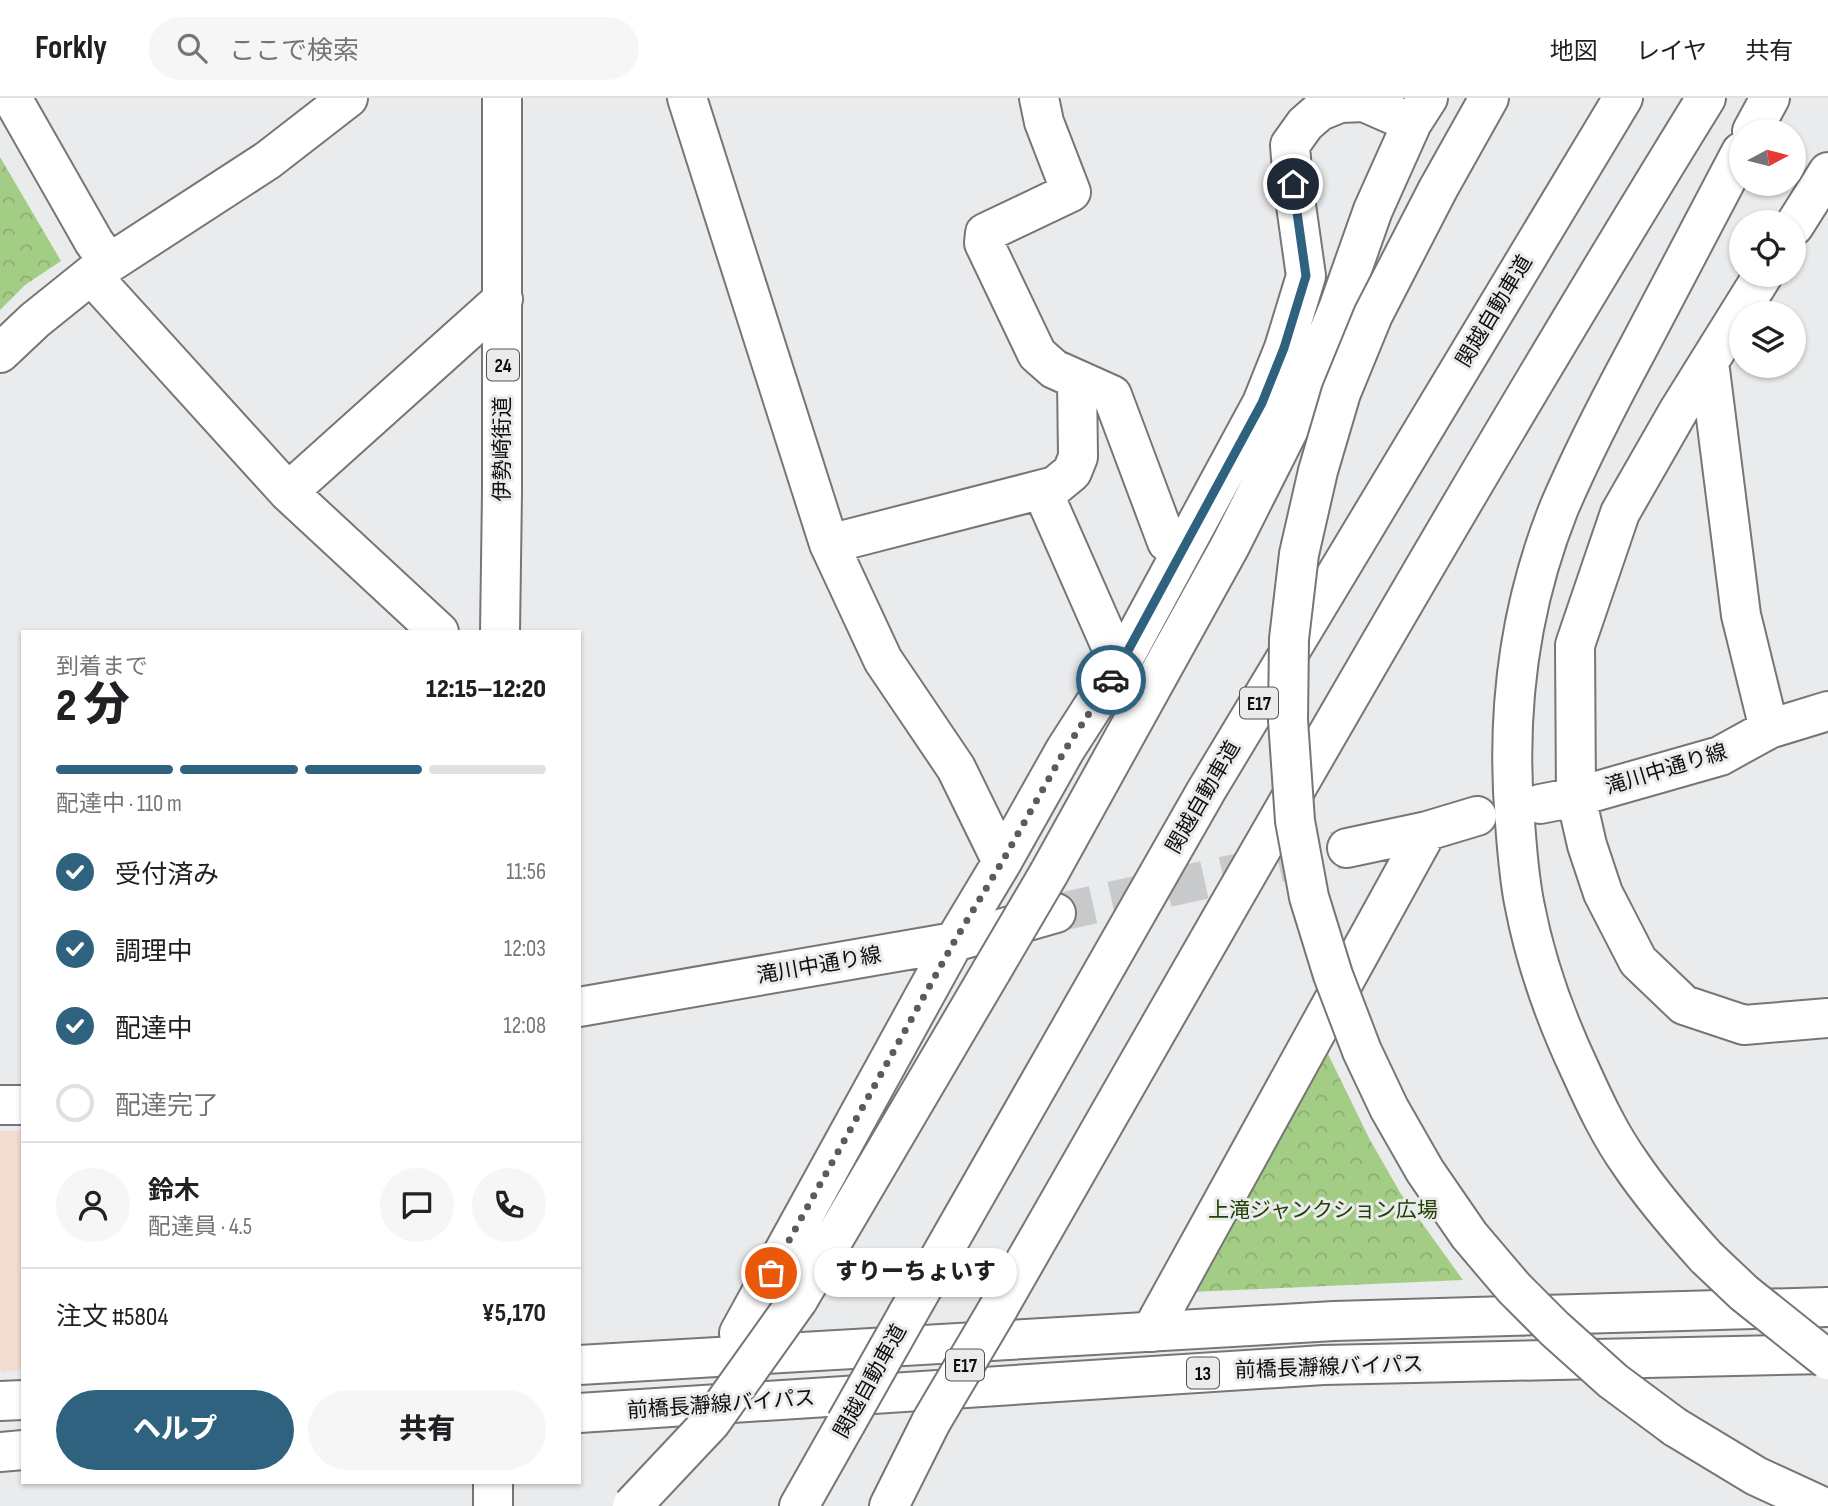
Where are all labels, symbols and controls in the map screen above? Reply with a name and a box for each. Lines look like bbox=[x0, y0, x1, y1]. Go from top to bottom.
search box bbox=[149, 17, 639, 80]
text: Forkly bbox=[35, 28, 107, 68]
icon: search bbox=[173, 29, 211, 67]
text: ここで検索 bbox=[229, 36, 359, 67]
text: 地図 bbox=[1550, 37, 1598, 66]
text: レイヤ bbox=[1636, 37, 1707, 66]
text: 共有 bbox=[1745, 37, 1793, 66]
north arrow bbox=[1729, 119, 1806, 196]
map controls bbox=[1729, 119, 1806, 378]
pin bbox=[1263, 154, 1323, 214]
icon: home bbox=[1274, 165, 1312, 203]
button: locate bbox=[1729, 210, 1806, 287]
street label: 関越自動車道 bbox=[1451, 251, 1538, 372]
button: layers bbox=[1729, 301, 1806, 378]
road number: 24 bbox=[487, 350, 519, 380]
street label: 伊勢崎街道 bbox=[490, 397, 515, 502]
courier bbox=[1076, 645, 1146, 715]
text: 到着まで bbox=[56, 653, 148, 681]
icon: car bbox=[1092, 661, 1130, 699]
text: 12:15–12:20 bbox=[426, 674, 546, 705]
text: 2 分 bbox=[56, 679, 130, 734]
road number: E17 bbox=[1240, 688, 1278, 718]
street label: 関越自動車道 bbox=[1161, 736, 1246, 858]
street label: 滝川中通り線 bbox=[1602, 739, 1730, 800]
text: 配達中 · 110 m bbox=[56, 790, 182, 818]
icon: check bbox=[56, 853, 94, 891]
text: 11:56 bbox=[506, 858, 546, 886]
text: 受付済み bbox=[115, 860, 219, 891]
icon: check bbox=[56, 930, 94, 968]
text: 12:03 bbox=[504, 935, 546, 963]
text: 調理中 bbox=[115, 937, 193, 968]
street label: 滝川中通り線 bbox=[755, 942, 883, 989]
icon: check bbox=[56, 1007, 94, 1045]
text: 12:08 bbox=[504, 1012, 546, 1040]
text: 配達中 bbox=[115, 1014, 193, 1045]
text: 配達完了 bbox=[115, 1091, 219, 1122]
button: person bbox=[56, 1168, 130, 1242]
button: chat bbox=[380, 1168, 454, 1242]
button: phone bbox=[472, 1168, 546, 1242]
text: 鈴木 bbox=[148, 1176, 200, 1207]
park label: 上滝ジャンクション広場 bbox=[1208, 1198, 1438, 1223]
text: 配達員 · 4.5 bbox=[148, 1213, 252, 1241]
pin bbox=[741, 1243, 801, 1303]
callout: すりーちょいす bbox=[813, 1248, 1016, 1298]
icon: bag bbox=[752, 1254, 790, 1292]
text: すりーちょいす bbox=[835, 1258, 996, 1286]
text: ¥5,170 bbox=[481, 1298, 546, 1329]
text: 注文 #5804 bbox=[56, 1302, 168, 1333]
street label: 関越自動車道 bbox=[829, 1320, 912, 1442]
road number: E17 bbox=[946, 1350, 984, 1380]
street label: 前橋長瀞線バイパス bbox=[1234, 1352, 1424, 1383]
road number: 13 bbox=[1187, 1358, 1219, 1388]
street label: 前橋長瀞線バイパス bbox=[626, 1385, 816, 1424]
button: ヘルプ bbox=[56, 1390, 294, 1470]
button: 共有 bbox=[308, 1390, 546, 1470]

